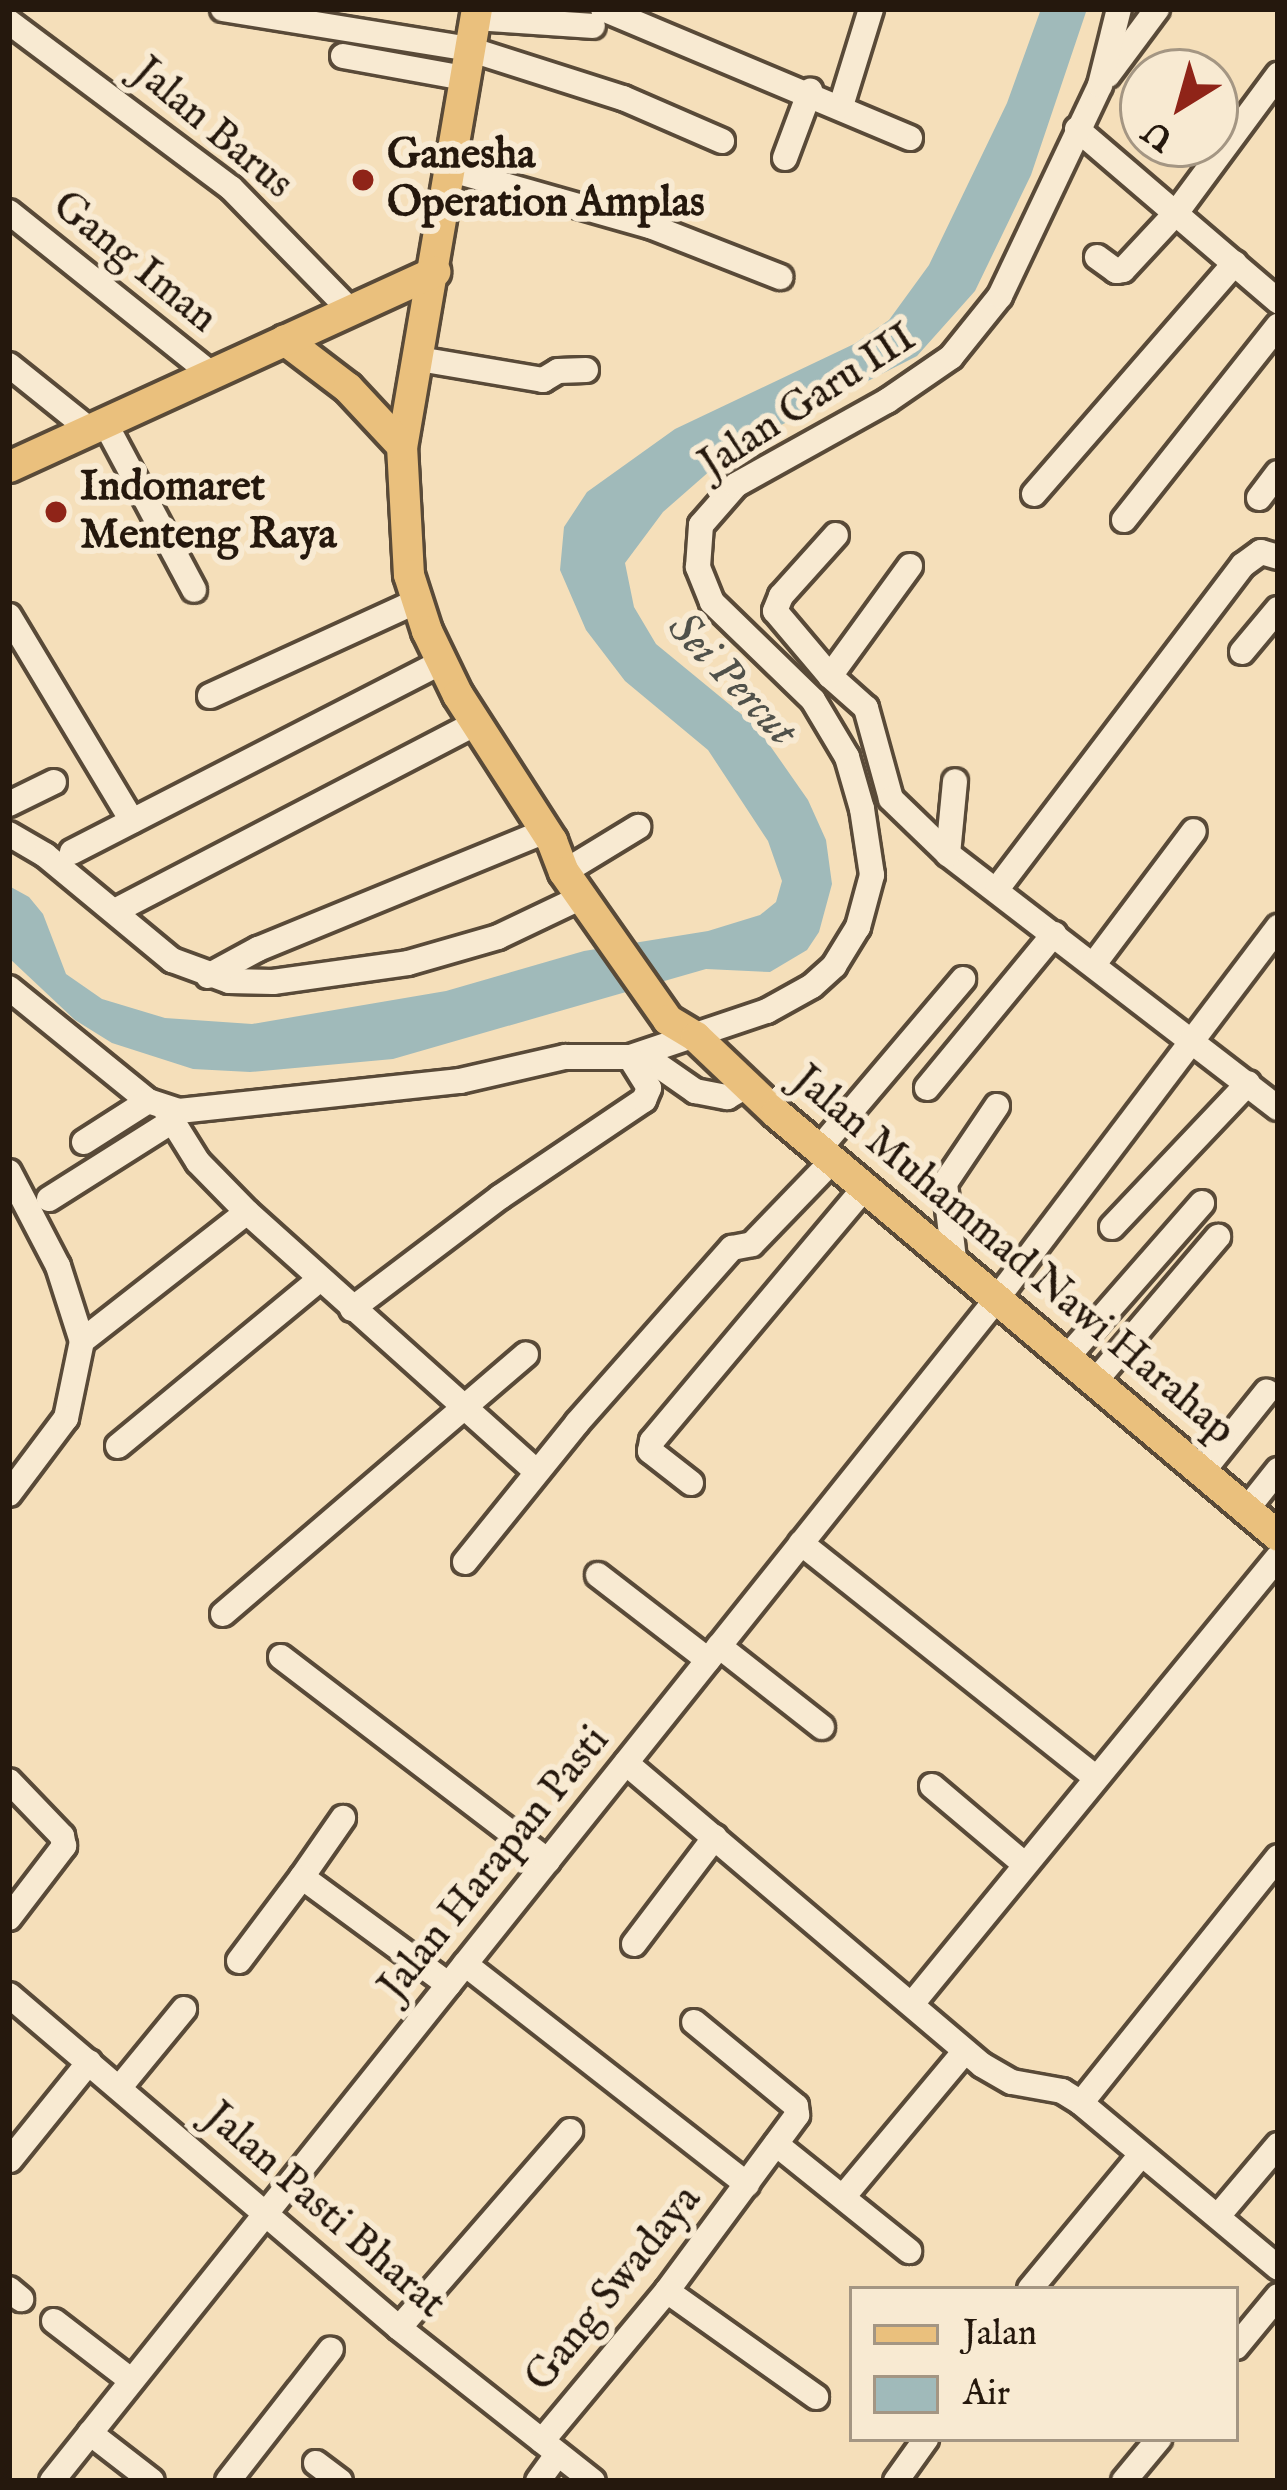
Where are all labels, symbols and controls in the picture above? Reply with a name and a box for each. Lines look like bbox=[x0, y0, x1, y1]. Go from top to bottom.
street label: Jalan Barus bbox=[122, 48, 302, 210]
north arrow bbox=[1119, 48, 1239, 168]
text: U bbox=[1135, 109, 1183, 160]
place label: Ganesha Operation Amplas bbox=[387, 131, 705, 230]
marker: Ganesha Operation Amplas bbox=[350, 167, 376, 193]
street label: Gang Iman bbox=[42, 181, 226, 345]
street label: Jalan Garu III bbox=[690, 313, 926, 491]
place label: Indomaret Menteng Raya bbox=[80, 463, 337, 562]
marker: Indomaret Menteng Raya bbox=[43, 499, 69, 525]
water label: Sei Percut bbox=[655, 602, 809, 758]
street label: Jalan Muhammad Nawi Harahap bbox=[781, 1056, 1245, 1456]
street label: Jalan Harapan Pasti bbox=[369, 1717, 621, 2011]
street label: Jalan Pasti Bharat bbox=[193, 2092, 455, 2330]
street label: Gang Swadaya bbox=[515, 2176, 713, 2402]
legend bbox=[849, 2286, 1239, 2442]
text: Jalan bbox=[963, 2311, 1037, 2357]
text: Air bbox=[963, 2371, 1010, 2417]

